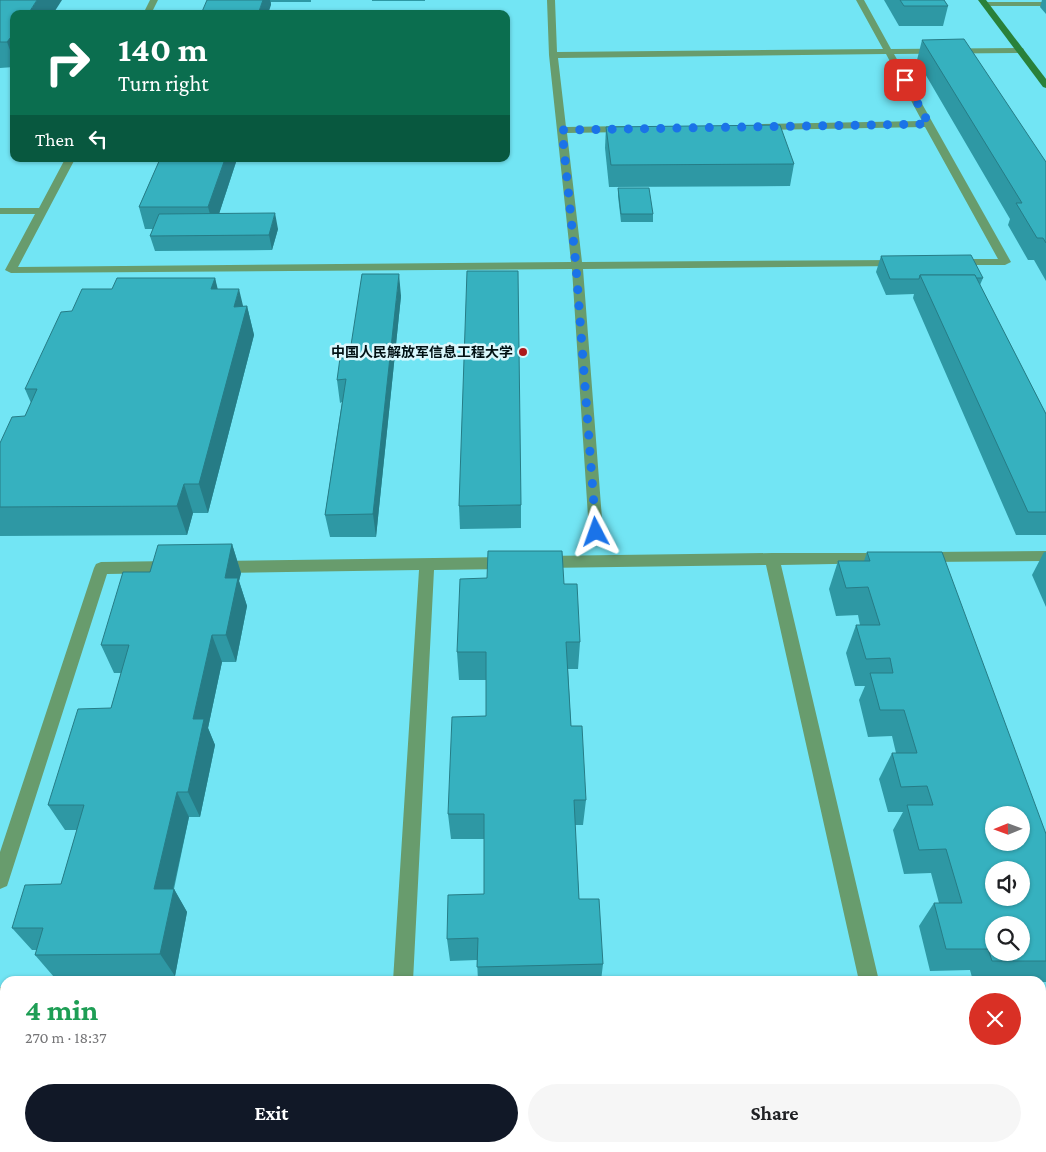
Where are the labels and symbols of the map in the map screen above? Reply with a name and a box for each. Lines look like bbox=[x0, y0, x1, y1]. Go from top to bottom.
pin bbox=[884, 59, 926, 101]
place label: 中国人民解放军信息工程大学 bbox=[331, 344, 513, 360]
marker: 中国人民解放军信息工程大学 bbox=[517, 346, 529, 358]
position arrow bbox=[569, 505, 621, 557]
north arrow bbox=[985, 806, 1030, 851]

